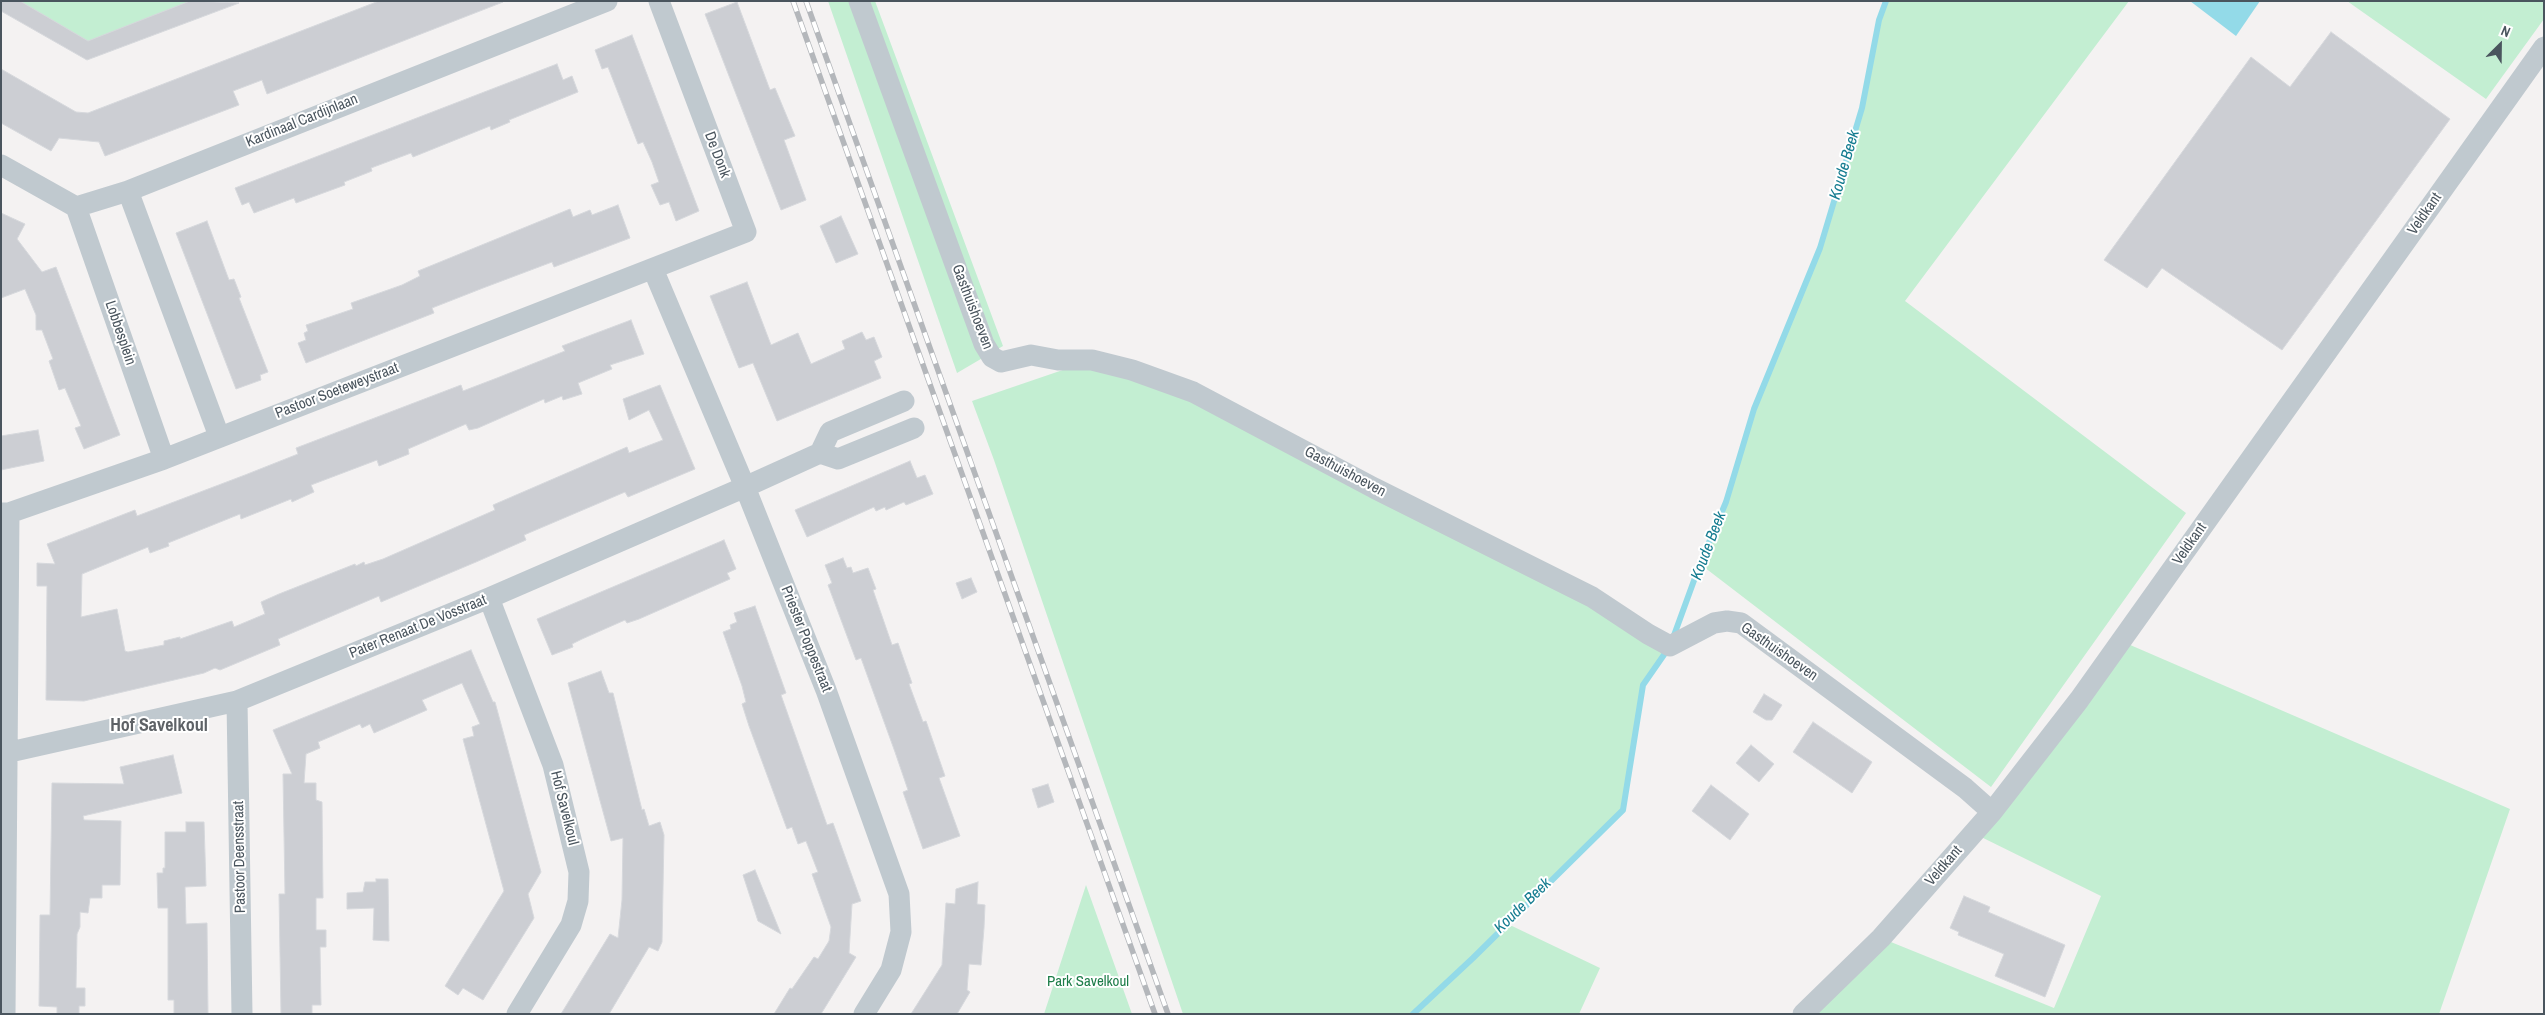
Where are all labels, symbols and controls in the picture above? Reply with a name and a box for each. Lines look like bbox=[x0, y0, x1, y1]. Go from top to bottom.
north arrow bbox=[2475, 20, 2525, 70]
text: N bbox=[2499, 21, 2513, 41]
street label: Kardinaal Cardijnlaan bbox=[243, 90, 361, 152]
water label: Koude Beek bbox=[1826, 128, 1864, 202]
street label: De Donk bbox=[700, 129, 734, 181]
street label: Veldkant bbox=[2404, 190, 2446, 238]
street label: Gasthuishoeven bbox=[948, 262, 996, 352]
street label: Lobbesplein bbox=[101, 298, 139, 368]
street label: Pastoor Soeteweystraat bbox=[273, 359, 401, 423]
street label: Gasthuishoeven bbox=[1301, 443, 1389, 501]
water label: Koude Beek bbox=[1687, 509, 1731, 583]
street label: Veldkant bbox=[2169, 520, 2211, 568]
street label: Priester Poppestraat bbox=[777, 583, 835, 695]
street label: Pater Renaat De Vosstraat bbox=[347, 591, 489, 663]
street label: Gasthuishoeven bbox=[1737, 619, 1821, 685]
district label: Hof Savelkoul bbox=[110, 715, 208, 737]
street label: Hof Savelkoul bbox=[546, 769, 582, 847]
street label: Pastoor Deensstraat bbox=[230, 801, 250, 913]
street label: Veldkant bbox=[1922, 842, 1966, 890]
water label: Koude Beek bbox=[1491, 874, 1555, 938]
park label: Park Savelkoul bbox=[1047, 973, 1129, 991]

